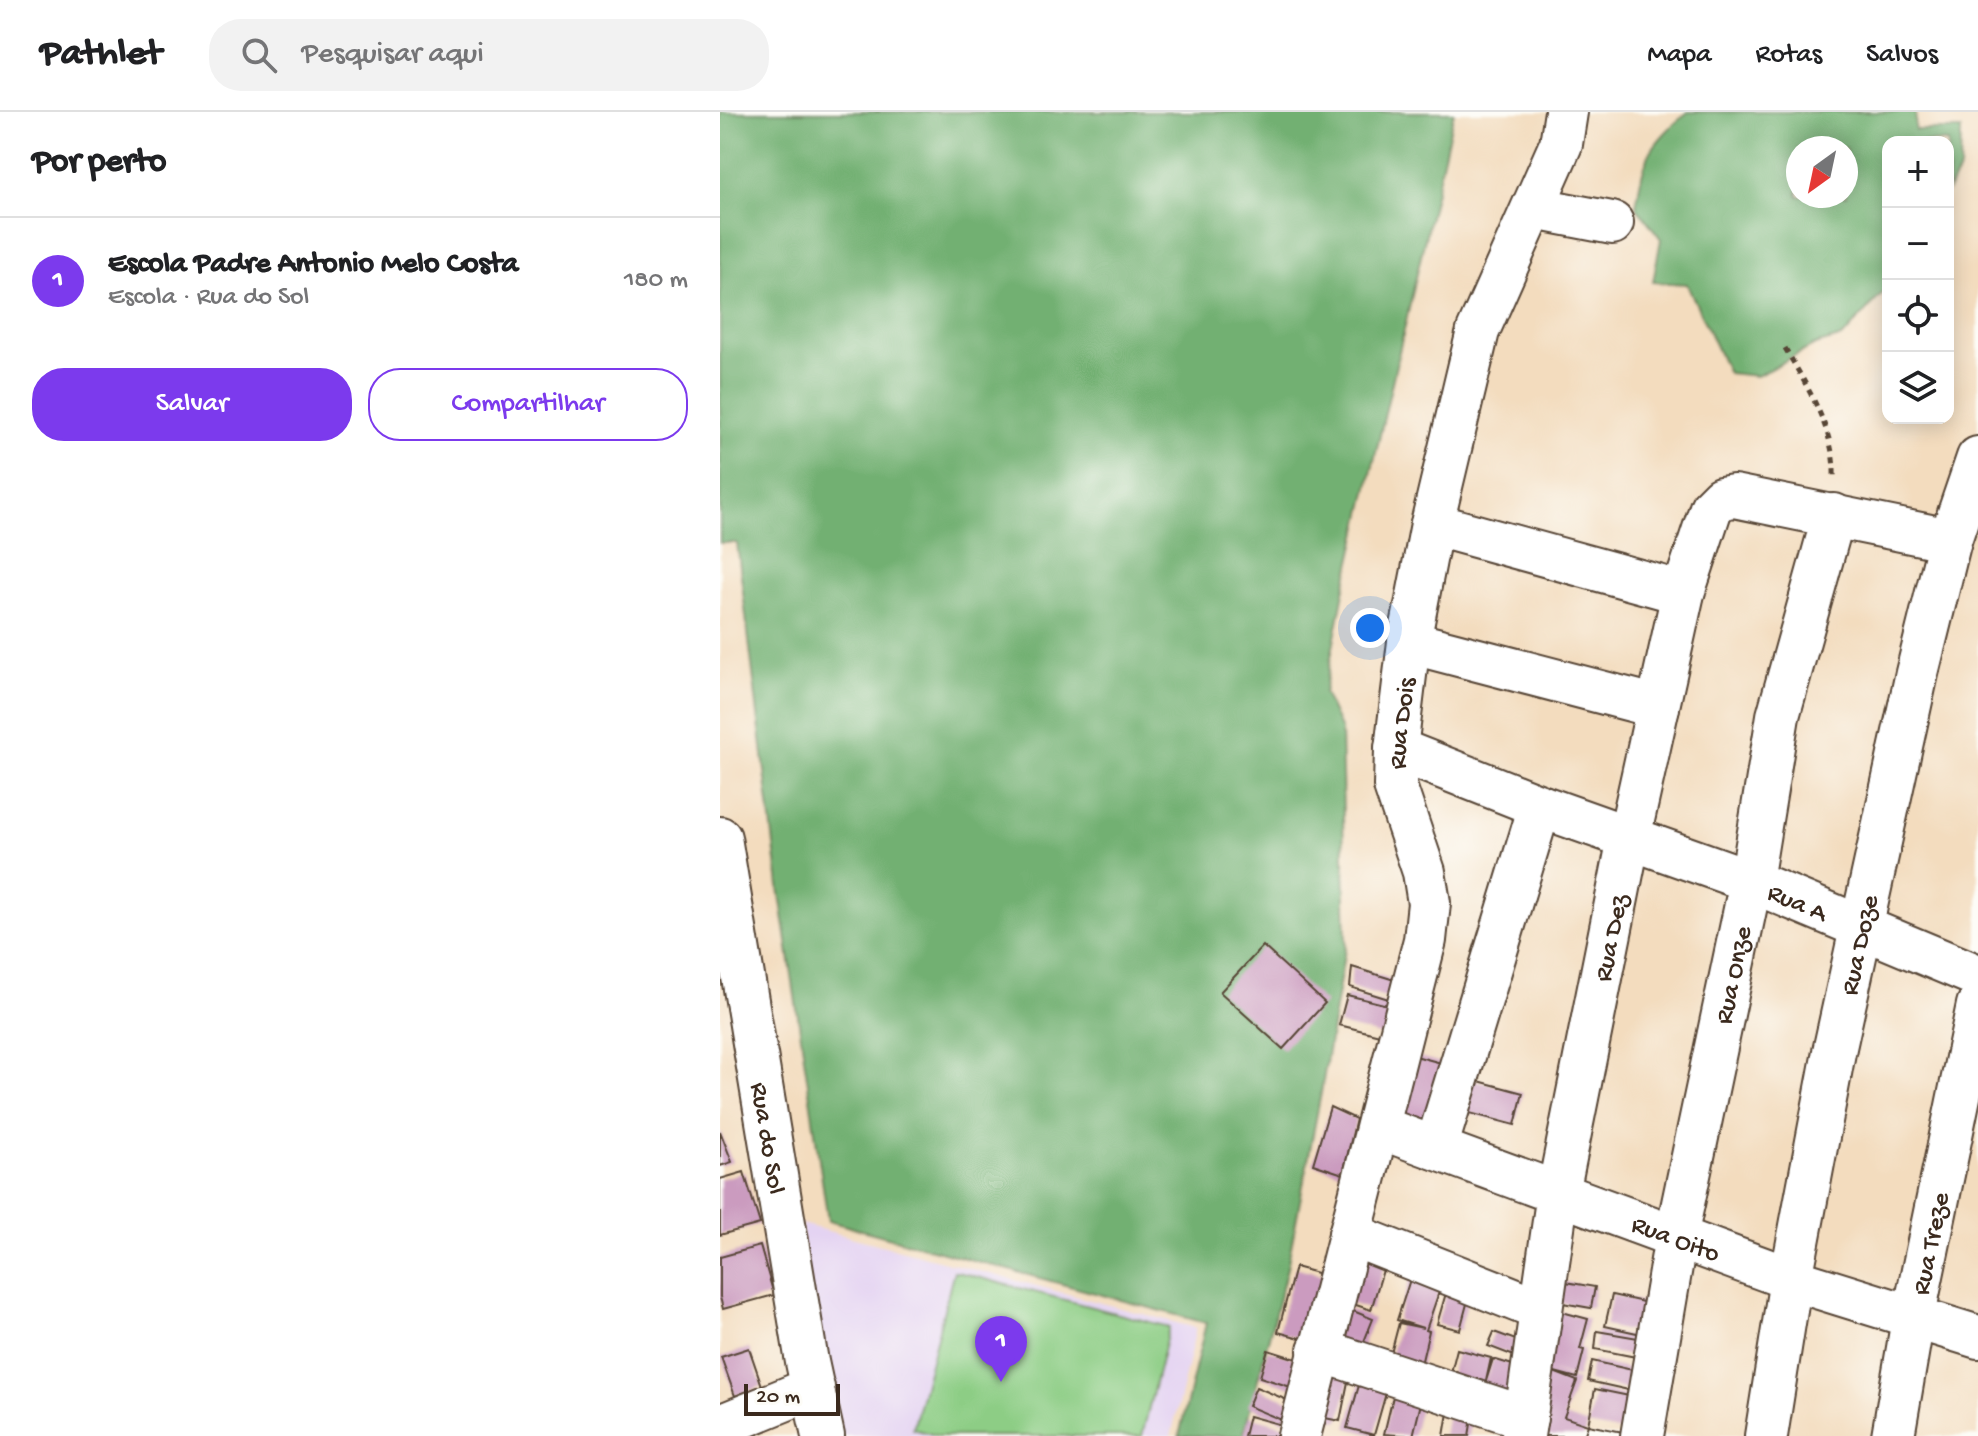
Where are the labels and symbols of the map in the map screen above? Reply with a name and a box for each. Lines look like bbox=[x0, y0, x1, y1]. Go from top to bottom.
north arrow bbox=[1786, 136, 1858, 208]
your location bbox=[1350, 608, 1390, 648]
street label: Rua Dois bbox=[1384, 675, 1425, 770]
street label: Rua A bbox=[1762, 879, 1832, 932]
street label: Rua Dez bbox=[1590, 891, 1638, 985]
street label: Rua Doze bbox=[1836, 892, 1888, 999]
street label: Rua Onze bbox=[1710, 923, 1761, 1027]
street label: Rua do Sol bbox=[741, 1081, 790, 1197]
street label: Rua Treze bbox=[1907, 1190, 1959, 1298]
street label: Rua Oito bbox=[1626, 1211, 1723, 1271]
pin: 1 bbox=[975, 1316, 1027, 1382]
scale bar bbox=[744, 1380, 840, 1416]

